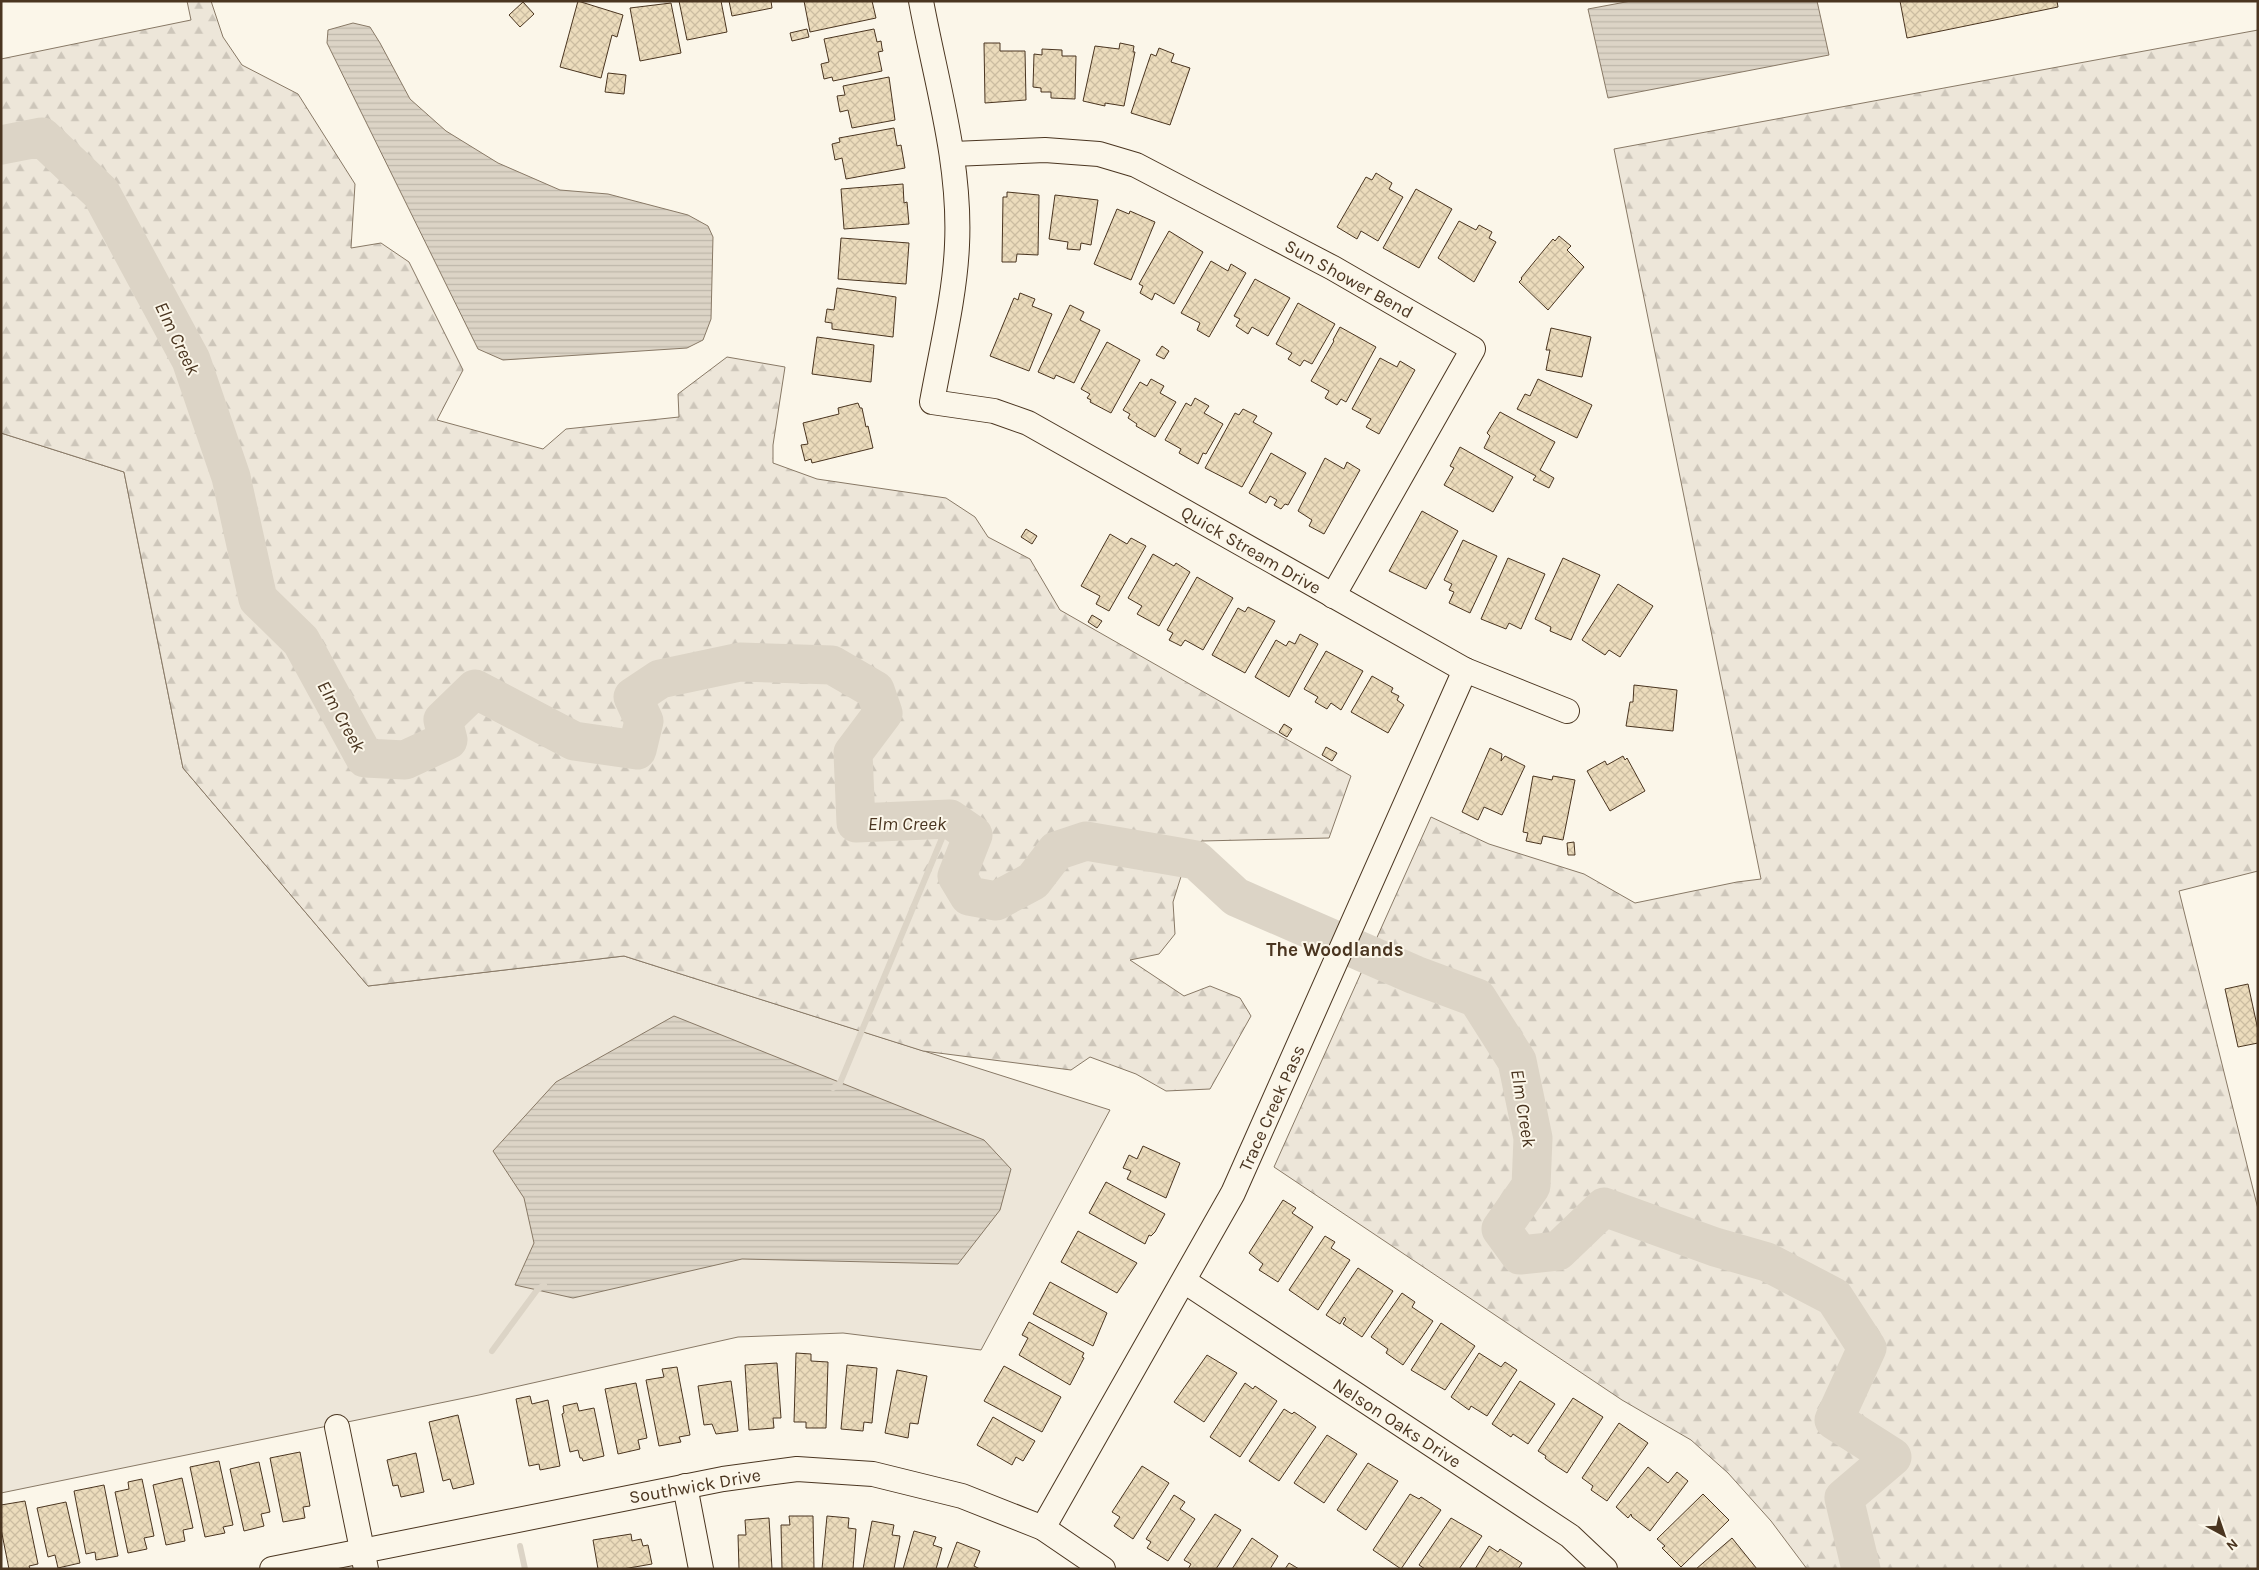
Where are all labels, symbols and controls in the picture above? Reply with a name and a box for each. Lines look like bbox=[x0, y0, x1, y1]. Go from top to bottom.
street label: Sun Shower Bend bbox=[1281, 235, 1417, 323]
water label: Elm Creek bbox=[150, 298, 204, 379]
street label: Quick Stream Drive bbox=[1177, 501, 1325, 599]
water label: Elm Creek bbox=[312, 677, 370, 757]
water label: Elm Creek bbox=[868, 813, 947, 835]
district label: The Woodlands bbox=[1266, 939, 1404, 961]
street label: Trace Creek Pass bbox=[1234, 1041, 1310, 1175]
water label: Elm Creek bbox=[1506, 1068, 1540, 1149]
street label: Nelson Oaks Drive bbox=[1329, 1373, 1465, 1473]
street label: Southwick Drive bbox=[627, 1464, 763, 1508]
north arrow bbox=[2199, 1510, 2249, 1560]
text: N bbox=[2223, 1535, 2241, 1554]

